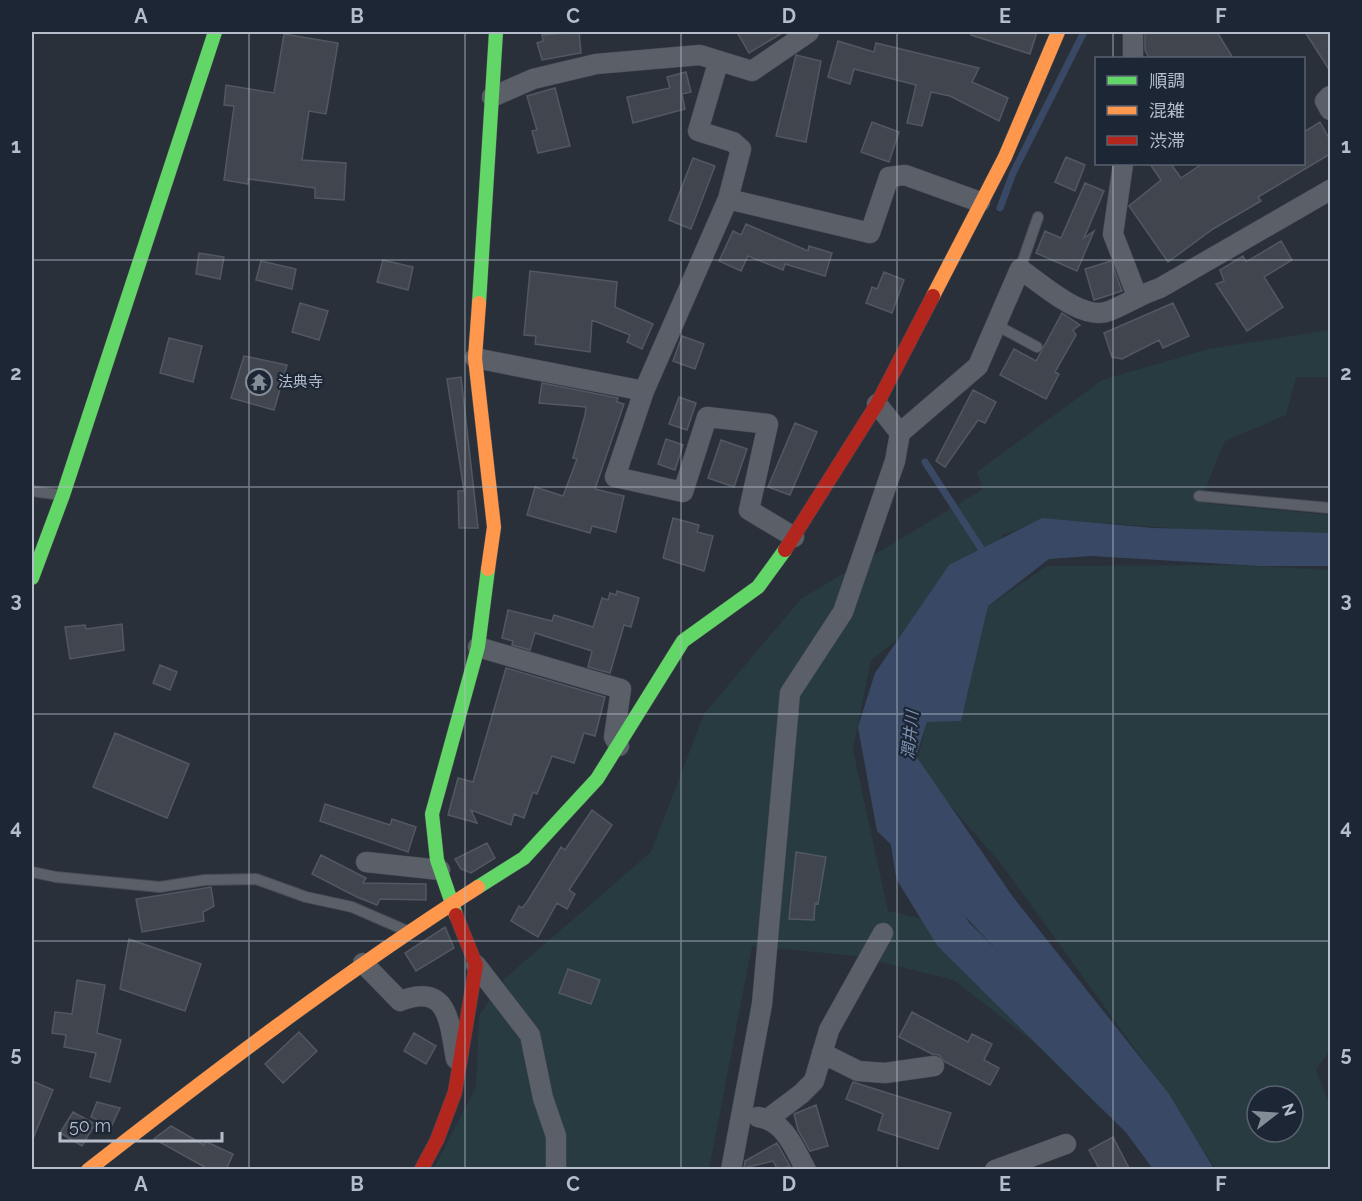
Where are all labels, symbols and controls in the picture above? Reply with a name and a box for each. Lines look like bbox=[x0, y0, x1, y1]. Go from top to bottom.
text: A bbox=[134, 4, 148, 28]
text: B bbox=[350, 4, 364, 28]
text: C bbox=[566, 4, 580, 28]
text: D bbox=[782, 4, 796, 28]
text: E bbox=[999, 4, 1011, 28]
text: F bbox=[1215, 4, 1227, 28]
legend bbox=[1095, 57, 1305, 165]
text: 順調 bbox=[1149, 70, 1185, 91]
text: 混雑 bbox=[1149, 100, 1185, 121]
text: 渋滞 bbox=[1149, 130, 1185, 151]
text: 1 bbox=[11, 134, 21, 158]
text: 1 bbox=[1341, 134, 1351, 158]
text: 2 bbox=[10, 361, 22, 385]
text: 2 bbox=[1340, 361, 1352, 385]
temple icon: 法典寺 bbox=[244, 367, 274, 397]
place label: 法典寺 bbox=[278, 373, 323, 391]
text: 3 bbox=[10, 588, 22, 612]
text: 3 bbox=[1340, 588, 1352, 612]
water label: 潤井川 bbox=[898, 708, 922, 760]
text: 4 bbox=[10, 815, 22, 839]
text: 4 bbox=[1340, 815, 1352, 839]
text: 5 bbox=[10, 1042, 22, 1066]
text: 5 bbox=[1340, 1042, 1352, 1066]
north arrow bbox=[1245, 1084, 1305, 1144]
text: N bbox=[1278, 1101, 1300, 1118]
scale bar bbox=[60, 1105, 222, 1143]
text: 50 m bbox=[69, 1115, 111, 1136]
text: A bbox=[134, 1172, 148, 1196]
text: B bbox=[350, 1172, 364, 1196]
text: C bbox=[566, 1172, 580, 1196]
text: D bbox=[782, 1172, 796, 1196]
text: E bbox=[999, 1172, 1011, 1196]
text: F bbox=[1215, 1172, 1227, 1196]

